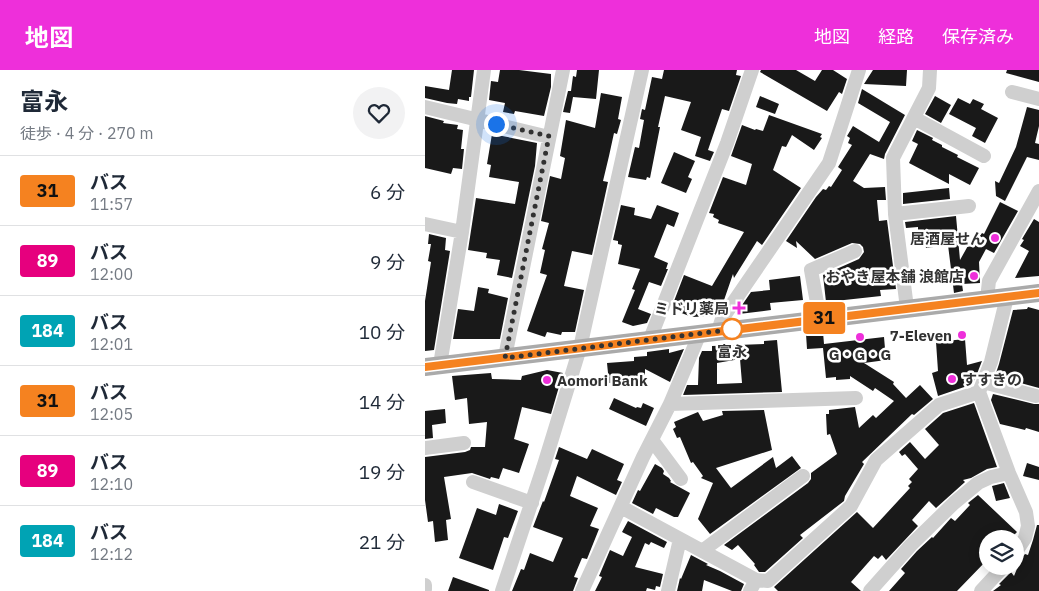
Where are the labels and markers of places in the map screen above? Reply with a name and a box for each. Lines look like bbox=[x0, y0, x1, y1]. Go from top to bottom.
place label: 居酒屋せん bbox=[910, 229, 985, 248]
marker: 居酒屋せん bbox=[989, 232, 1001, 244]
place label: おやき屋本舗 浪館店 bbox=[825, 267, 964, 286]
marker: おやき屋本舗 浪館店 bbox=[968, 270, 980, 282]
place label: ミドリ薬局 bbox=[654, 299, 729, 318]
marker: ミドリ薬局 bbox=[733, 302, 745, 314]
marker: 富永 bbox=[721, 318, 743, 340]
place label: 7-Eleven bbox=[890, 326, 952, 345]
marker: 7-Eleven bbox=[956, 329, 968, 341]
marker: G・G・G bbox=[854, 331, 866, 343]
place label: 富永 bbox=[717, 342, 747, 361]
place label: G・G・G bbox=[829, 345, 891, 364]
place label: すすきの bbox=[962, 370, 1022, 389]
place label: Aomori Bank bbox=[557, 371, 648, 390]
marker: すすきの bbox=[946, 373, 958, 385]
marker: Aomori Bank bbox=[541, 374, 553, 386]

